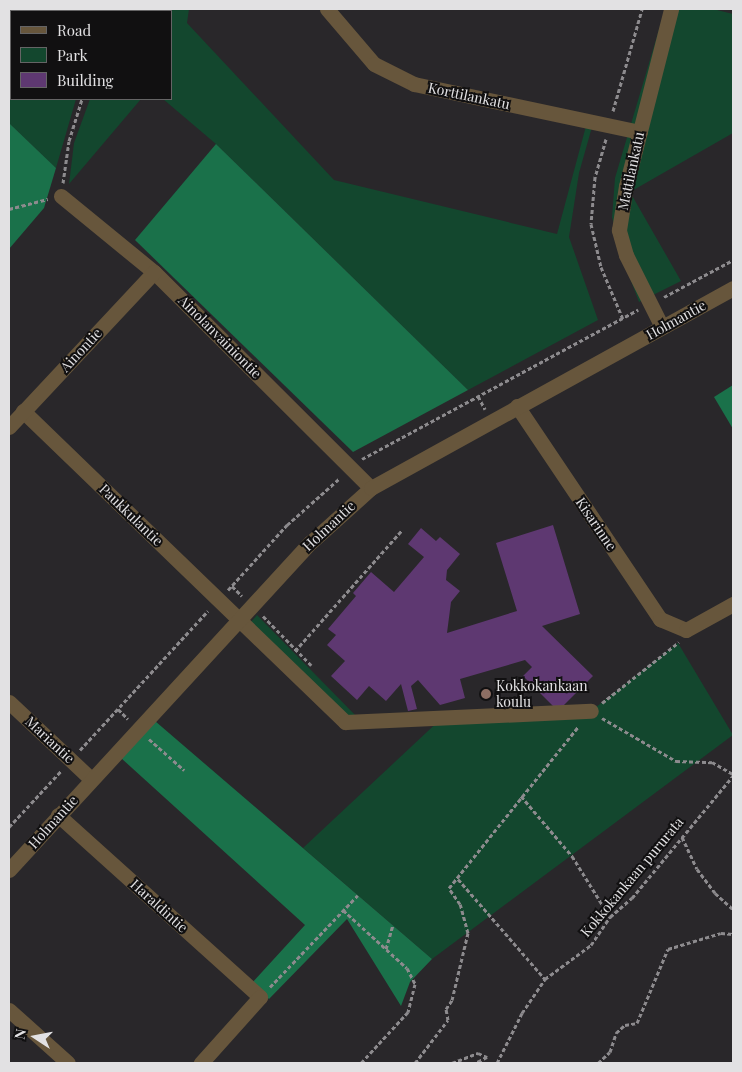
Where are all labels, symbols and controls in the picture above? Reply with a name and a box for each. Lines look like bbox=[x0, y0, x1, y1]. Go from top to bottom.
legend bbox=[10, 10, 172, 100]
text: Road bbox=[57, 20, 91, 40]
text: Park bbox=[57, 45, 88, 65]
text: Building bbox=[57, 70, 113, 90]
street label: Korttilankatu bbox=[426, 79, 512, 113]
street label: Mattilankatu bbox=[615, 130, 647, 212]
street label: Ainolanvainiontie bbox=[175, 292, 265, 382]
street label: Holmantie bbox=[643, 297, 709, 343]
street label: Ainontie bbox=[57, 325, 105, 375]
street label: Paukkulantie bbox=[96, 481, 166, 549]
street label: Kisarinne bbox=[572, 494, 620, 554]
street label: Holmantie bbox=[299, 497, 359, 555]
place label: Kokkokankaan koulu bbox=[496, 678, 588, 710]
marker: Kokkokankaan koulu bbox=[480, 688, 492, 700]
street label: Mariantie bbox=[22, 713, 78, 767]
street label: Holmantie bbox=[25, 792, 81, 852]
street label: Kokkokankaan pururata bbox=[577, 814, 687, 940]
street label: Haraldintie bbox=[127, 876, 191, 936]
north arrow bbox=[10, 1012, 60, 1062]
text: N bbox=[9, 1027, 30, 1041]

